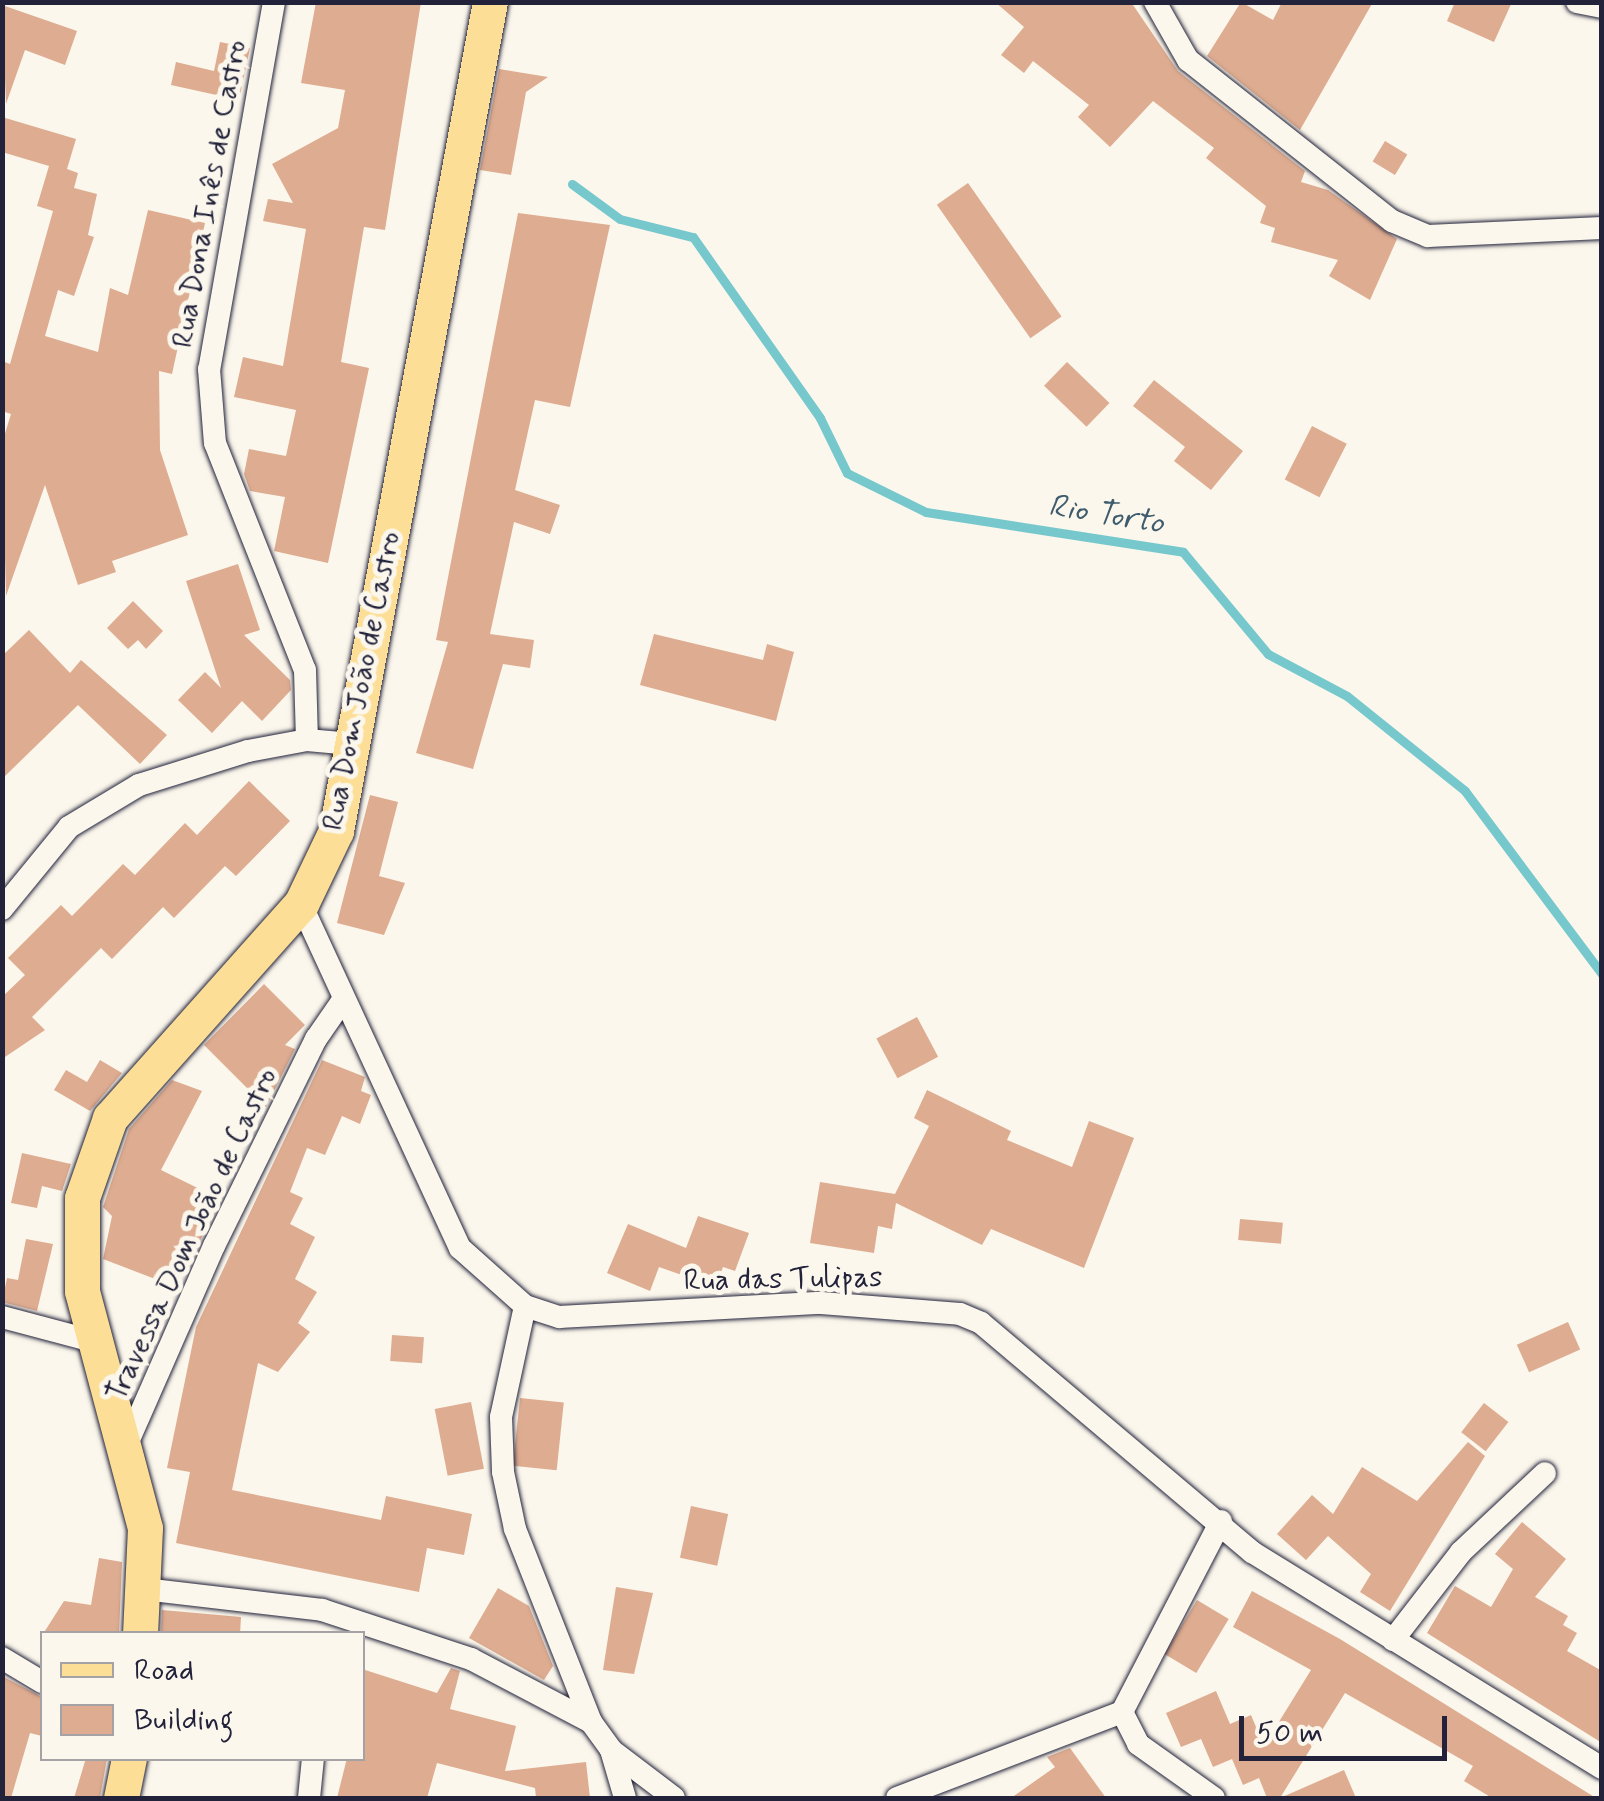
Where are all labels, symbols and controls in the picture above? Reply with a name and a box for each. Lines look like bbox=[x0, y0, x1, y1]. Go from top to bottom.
street label: Rua Dona Inês de Castro bbox=[165, 38, 255, 350]
water label: Rio Torto bbox=[1046, 487, 1166, 543]
street label: Rua Dom João de Castro bbox=[315, 527, 409, 835]
street label: Travessa Dom João de Castro bbox=[97, 1058, 287, 1412]
street label: Rua das Tulipas bbox=[689, 1260, 877, 1300]
legend bbox=[40, 1631, 365, 1761]
text: Road bbox=[134, 1651, 194, 1690]
scale bar bbox=[1244, 1696, 1452, 1758]
text: Building bbox=[134, 1701, 233, 1740]
text: 50 m bbox=[1256, 1714, 1323, 1753]

